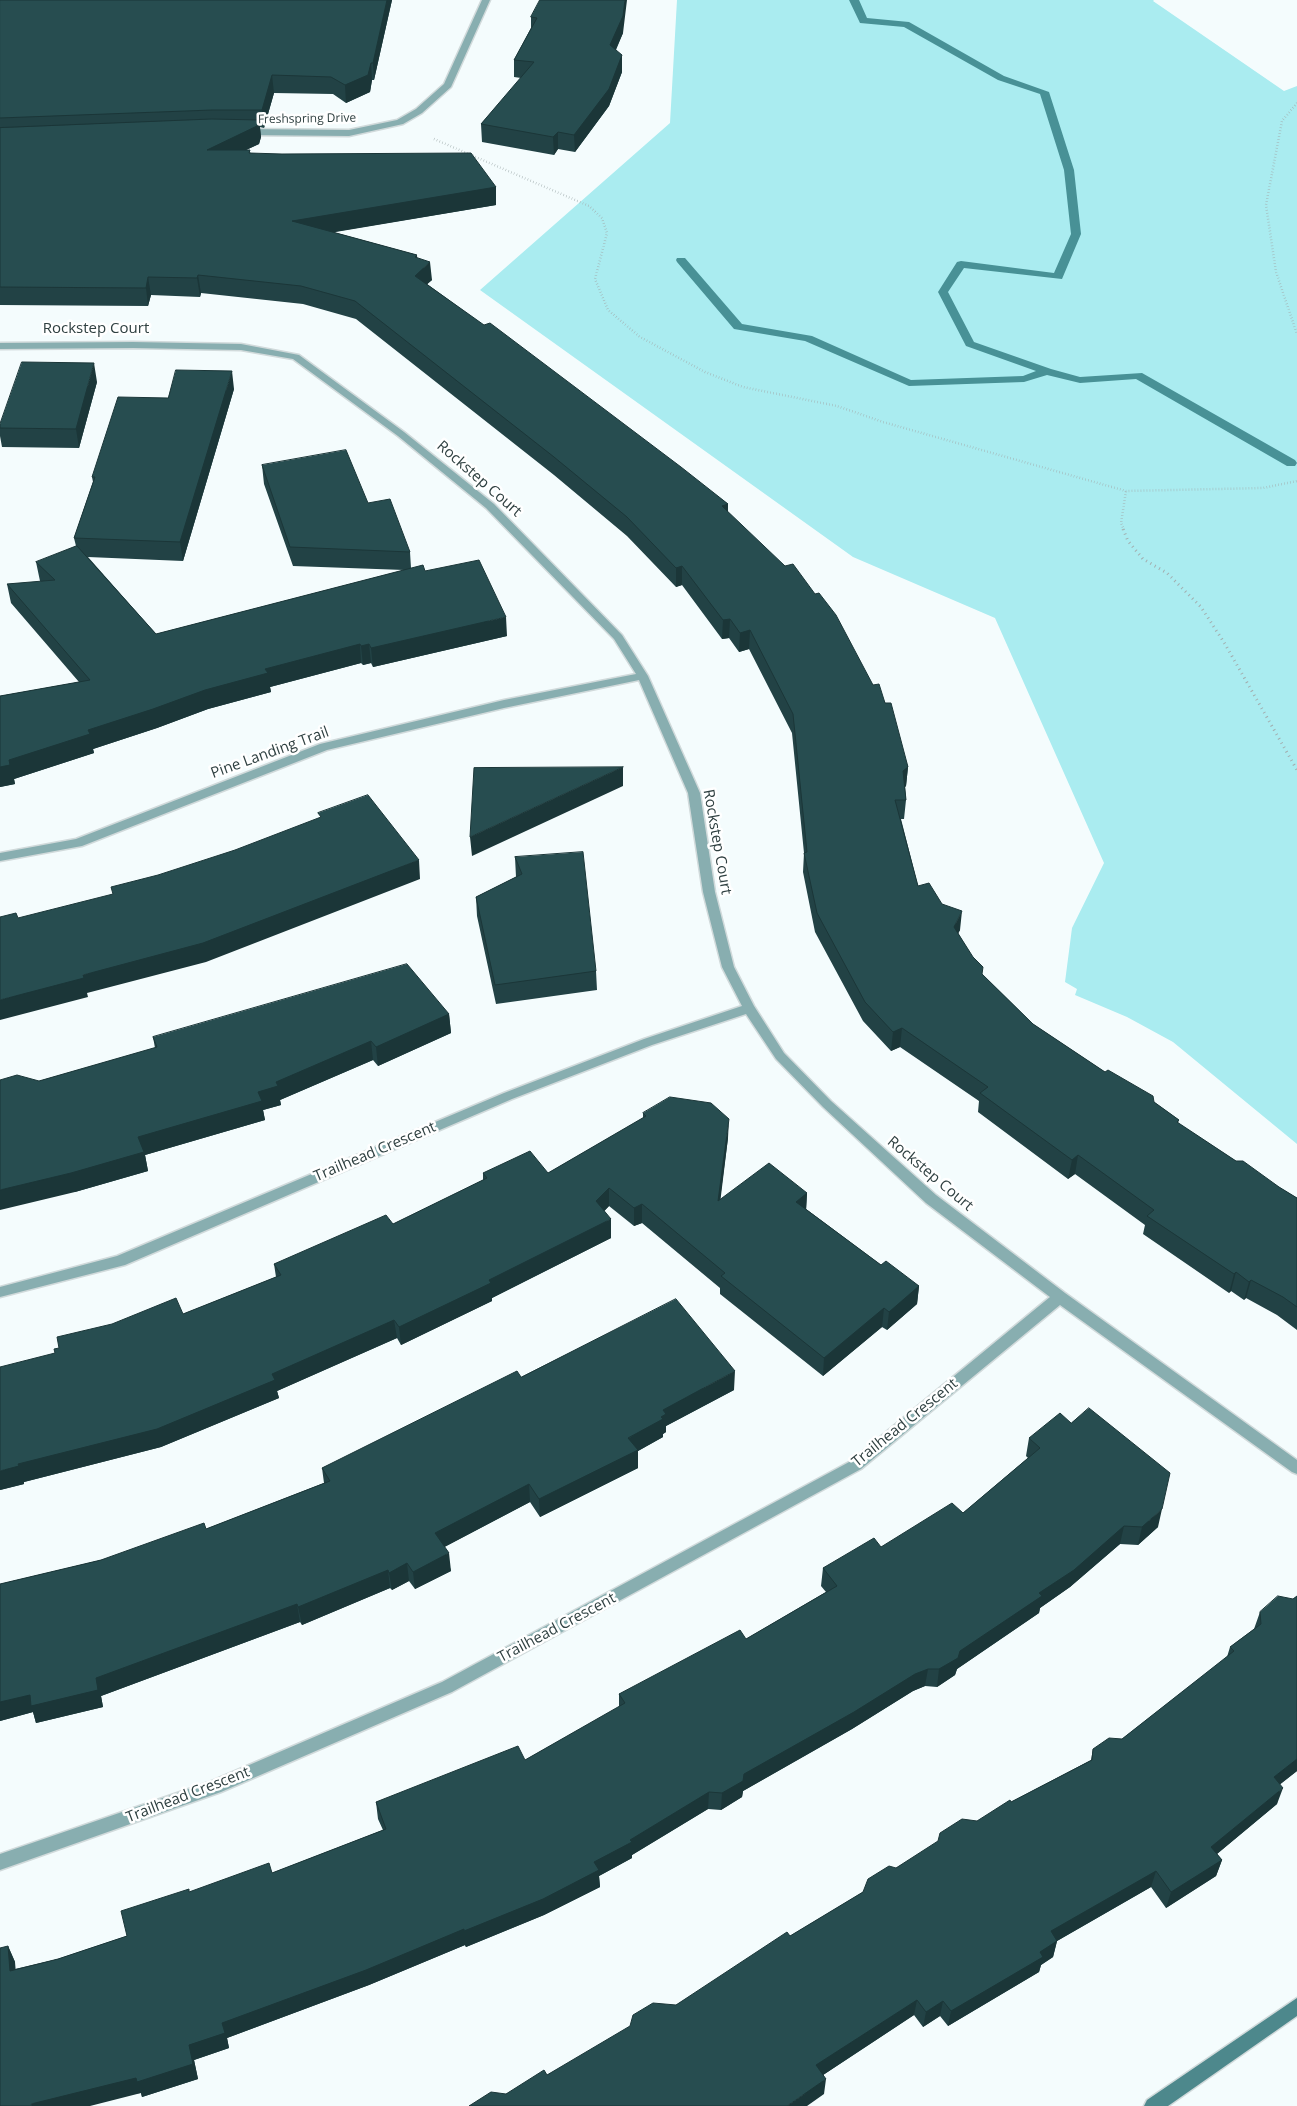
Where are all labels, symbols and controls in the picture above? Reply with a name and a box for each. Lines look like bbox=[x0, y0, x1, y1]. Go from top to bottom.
street label: Freshspring Drive bbox=[258, 111, 356, 127]
street label: Rockstep Court bbox=[43, 320, 149, 338]
street label: Rockstep Court bbox=[433, 437, 525, 521]
street label: Pine Landing Trail bbox=[209, 723, 331, 783]
street label: Rockstep Court bbox=[699, 788, 735, 896]
street label: Trailhead Crescent bbox=[311, 1118, 439, 1186]
street label: Rockstep Court bbox=[883, 1133, 977, 1215]
street label: Trailhead Crescent bbox=[849, 1375, 961, 1471]
street label: Trailhead Crescent bbox=[495, 1589, 619, 1667]
street label: Trailhead Crescent bbox=[124, 1763, 252, 1827]

